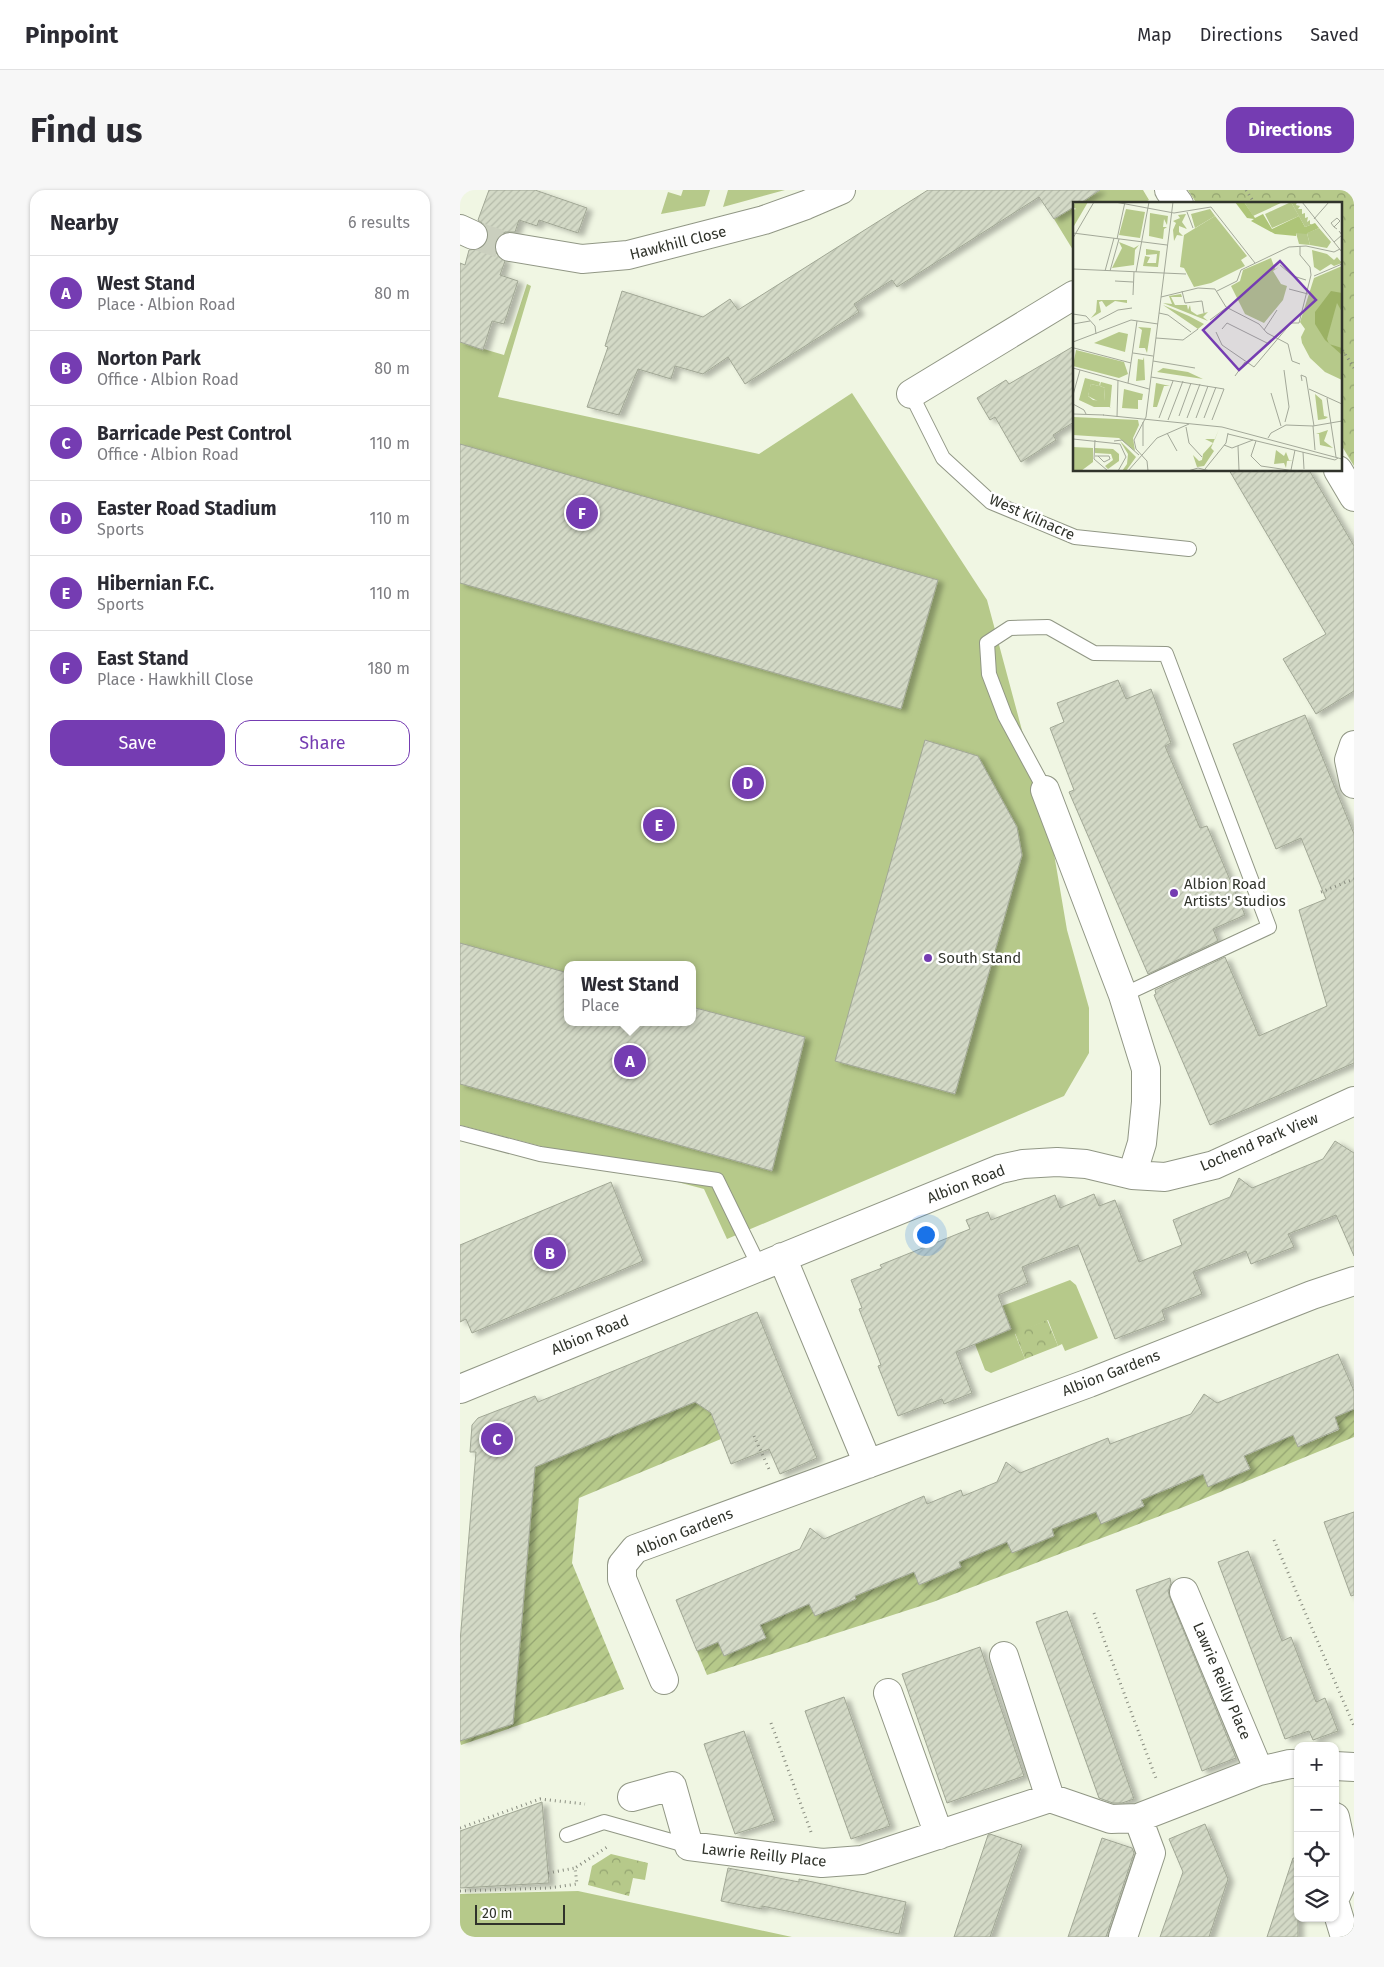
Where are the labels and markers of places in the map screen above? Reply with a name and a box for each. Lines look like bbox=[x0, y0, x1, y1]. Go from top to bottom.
pin: F bbox=[566, 494, 598, 532]
pin: D bbox=[732, 764, 764, 802]
pin: E bbox=[643, 806, 675, 844]
place label: Albion Road Artists' Studios bbox=[1184, 875, 1286, 910]
marker: Albion Road Artists' Studios bbox=[1168, 887, 1180, 899]
place label: South Stand bbox=[938, 949, 1021, 967]
marker: South Stand bbox=[922, 952, 934, 964]
pin: A bbox=[614, 1042, 646, 1080]
pin: B bbox=[534, 1234, 566, 1272]
pin: C bbox=[481, 1420, 513, 1458]

